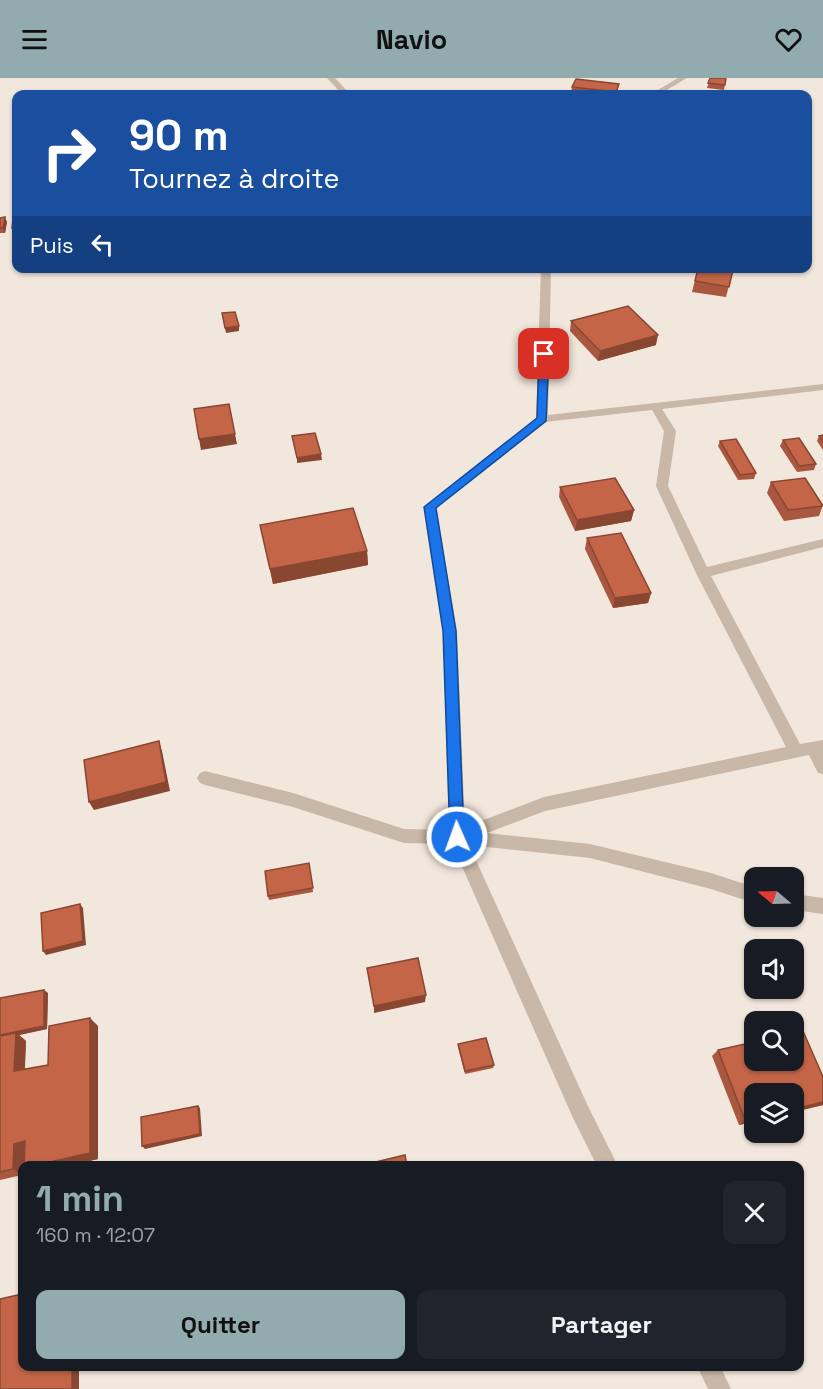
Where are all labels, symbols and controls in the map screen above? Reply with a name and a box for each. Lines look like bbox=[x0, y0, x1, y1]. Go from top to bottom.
text: Navio bbox=[376, 22, 447, 57]
icon: menu bbox=[18, 23, 51, 56]
icon: heart bbox=[772, 23, 805, 56]
text: 90 m bbox=[129, 109, 229, 162]
icon: right bbox=[30, 114, 108, 192]
text: Tournez à droite bbox=[129, 161, 339, 196]
icon: left bbox=[86, 228, 119, 261]
text: Puis bbox=[30, 231, 74, 259]
pin bbox=[518, 328, 569, 379]
icon: arrive bbox=[527, 337, 560, 370]
position arrow bbox=[425, 805, 489, 869]
north arrow bbox=[744, 867, 804, 927]
map controls bbox=[744, 867, 804, 1143]
button: sound bbox=[744, 939, 804, 999]
button: search bbox=[744, 1011, 804, 1071]
button: layers bbox=[744, 1083, 804, 1143]
text: 1 min bbox=[36, 1176, 124, 1222]
button: close bbox=[723, 1181, 786, 1244]
text: 160 m · 12:07 bbox=[36, 1222, 155, 1248]
button: Quitter bbox=[36, 1290, 405, 1359]
button: Partager bbox=[417, 1290, 786, 1359]

